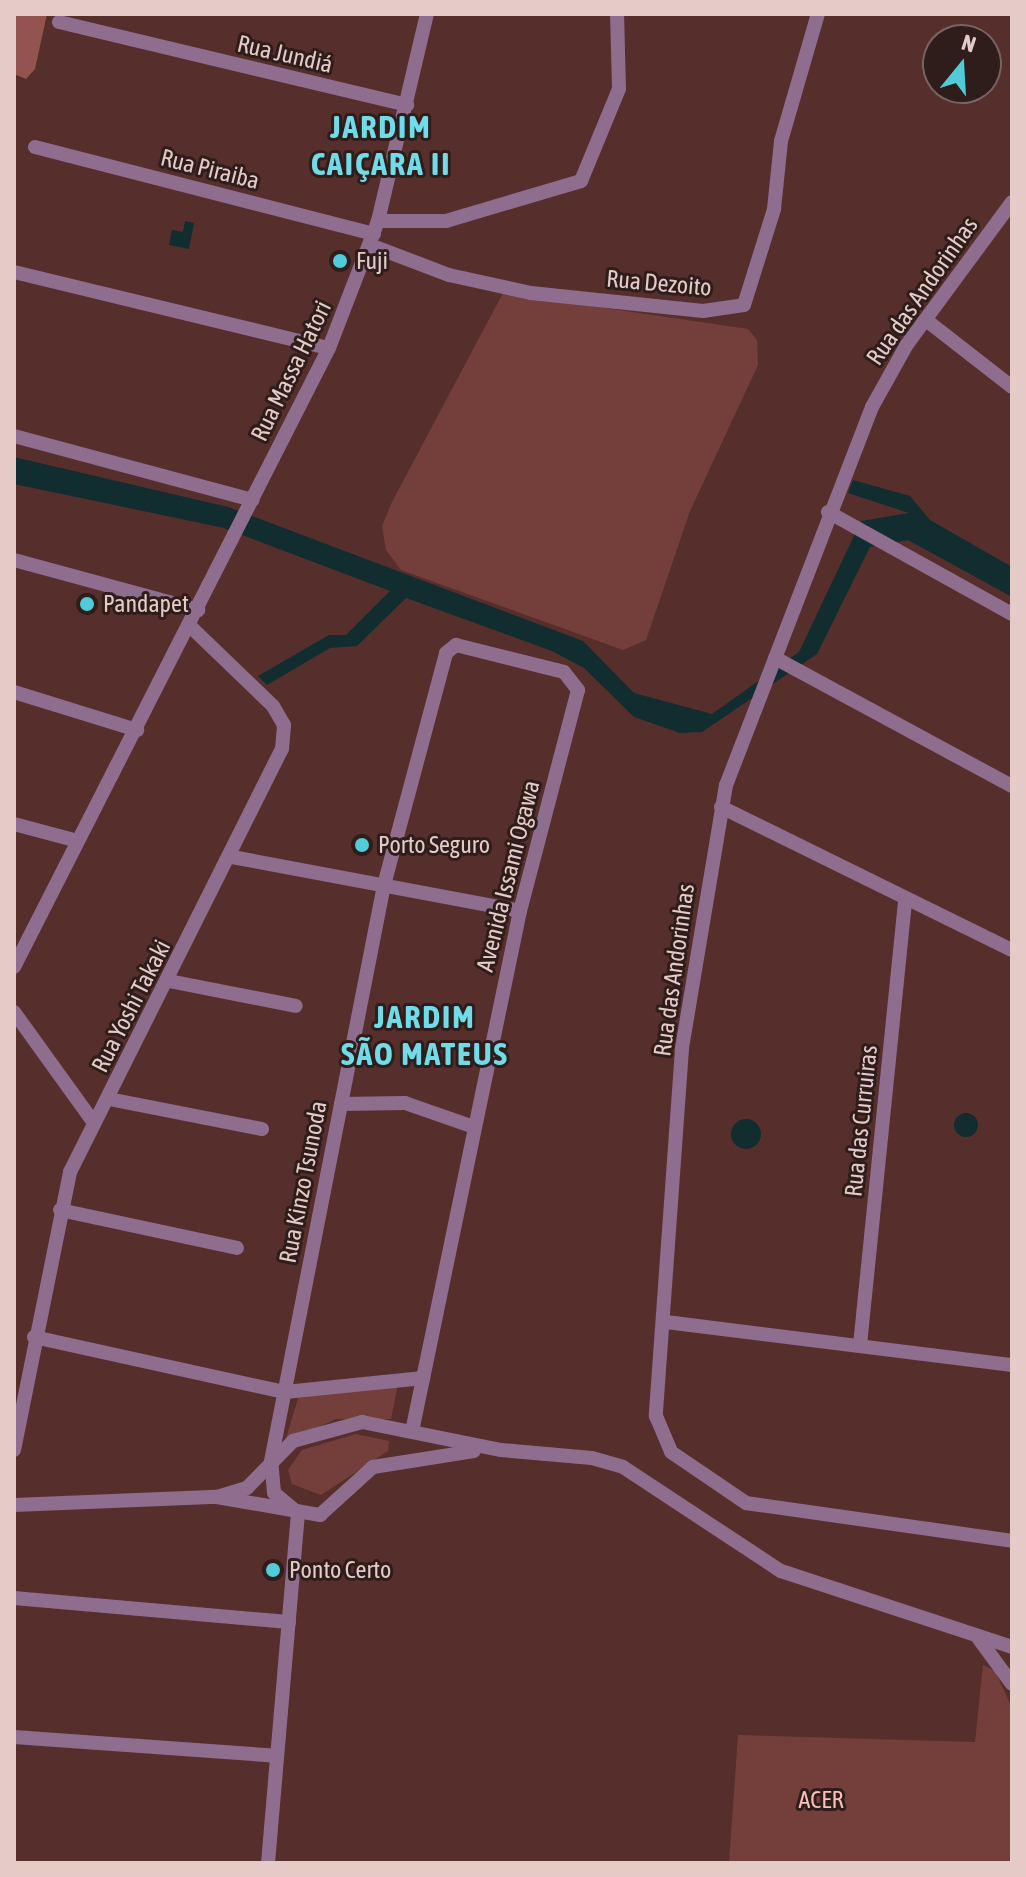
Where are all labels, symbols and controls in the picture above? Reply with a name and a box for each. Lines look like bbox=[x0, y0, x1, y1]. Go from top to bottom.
north arrow bbox=[922, 24, 1002, 104]
street label: Rua Jundiá bbox=[234, 29, 336, 79]
text: N bbox=[959, 29, 979, 57]
district label: JARDIM CAIÇARA II bbox=[311, 109, 451, 184]
street label: Rua Piraiba bbox=[158, 143, 262, 195]
street label: Rua das Andorinhas bbox=[860, 212, 984, 370]
place label: Fuji bbox=[356, 247, 388, 275]
marker: Fuji bbox=[331, 252, 349, 270]
street label: Rua Dezoito bbox=[605, 264, 713, 302]
street label: Rua Massa Hatori bbox=[245, 296, 337, 446]
place label: Pandapet bbox=[103, 590, 189, 618]
marker: Pandapet bbox=[78, 595, 96, 613]
street label: Avenida Issami Ogawa bbox=[470, 777, 546, 975]
place label: Porto Seguro bbox=[378, 831, 490, 859]
marker: Porto Seguro bbox=[353, 836, 371, 854]
street label: Rua das Andorinhas bbox=[648, 882, 700, 1058]
street label: Rua Yoshi Takaki bbox=[85, 935, 177, 1077]
district label: JARDIM SÃO MATEUS bbox=[341, 999, 509, 1074]
street label: Rua das Curruiras bbox=[839, 1044, 883, 1198]
street label: Rua Kinzo Tsunoda bbox=[273, 1098, 333, 1266]
place label: Ponto Certo bbox=[289, 1556, 391, 1584]
marker: Ponto Certo bbox=[264, 1561, 282, 1579]
park label: ACER bbox=[799, 1786, 843, 1814]

